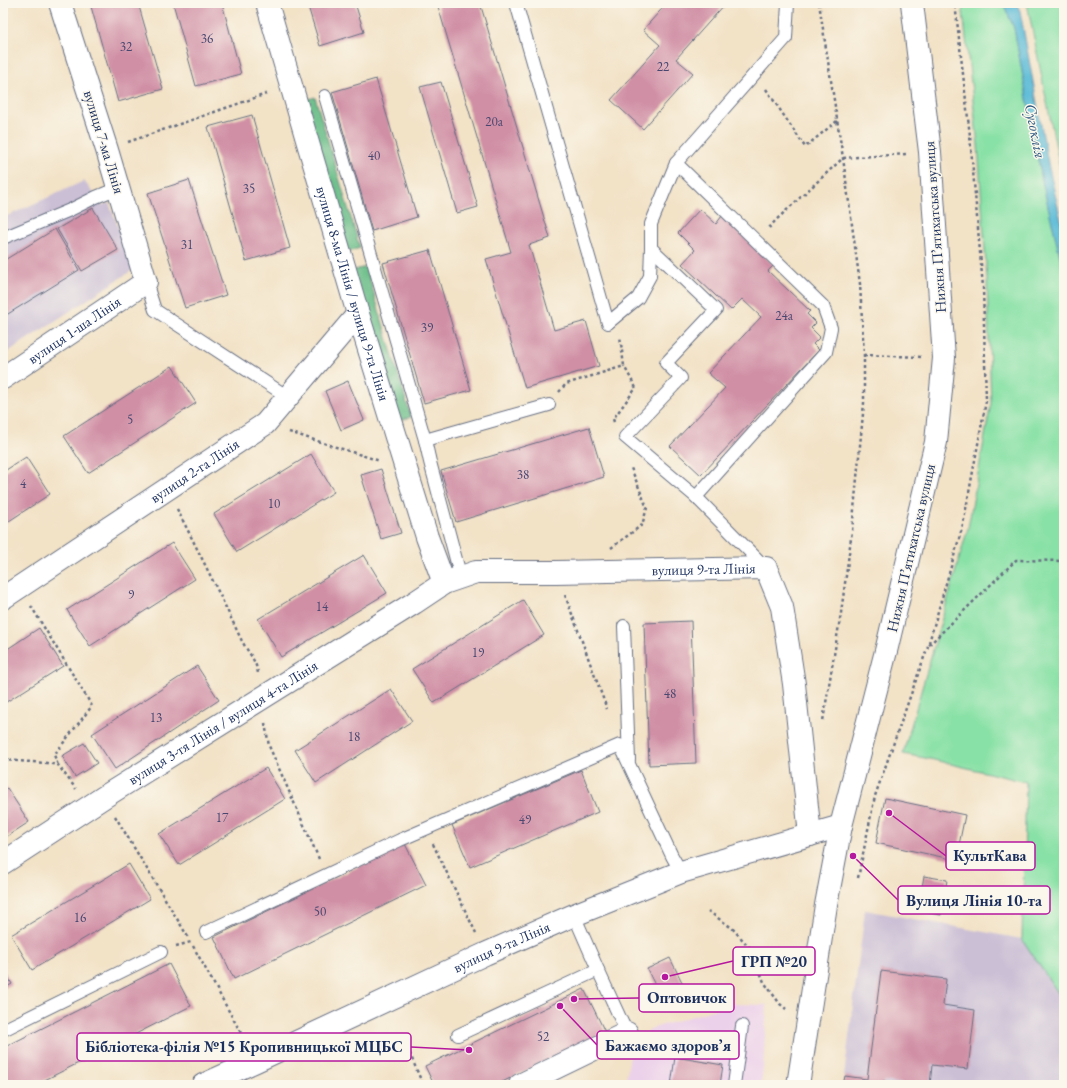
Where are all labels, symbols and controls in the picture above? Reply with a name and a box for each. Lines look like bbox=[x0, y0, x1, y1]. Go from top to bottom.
house number: 36 bbox=[201, 30, 213, 47]
house number: 32 bbox=[120, 38, 133, 55]
house number: 22 bbox=[657, 58, 670, 75]
street label: вулиця 7-ма Лінія bbox=[80, 88, 129, 196]
water label: Сугоклія bbox=[1020, 102, 1051, 160]
house number: 20а bbox=[485, 113, 504, 130]
street label: Нижня Пʼятихатська вулиця bbox=[919, 140, 950, 314]
house number: 40 bbox=[368, 147, 380, 164]
house number: 35 bbox=[243, 180, 255, 197]
street label: вулиця 8-ма Лінія / вулиця 9-та Лінія bbox=[312, 184, 394, 404]
house number: 31 bbox=[181, 236, 193, 253]
street label: вулиця 1-ша Лінія bbox=[24, 291, 125, 368]
house number: 24а bbox=[775, 307, 794, 324]
house number: 39 bbox=[421, 319, 434, 336]
house number: 5 bbox=[127, 411, 133, 428]
street label: вулиця 2-га Лінія bbox=[146, 434, 243, 507]
street label: Нижня Пʼятихатська вулиця bbox=[882, 462, 939, 634]
house number: 38 bbox=[517, 466, 529, 483]
house number: 4 bbox=[20, 475, 27, 492]
house number: 10 bbox=[268, 495, 280, 512]
street label: вулиця 9-та Лінія bbox=[652, 558, 756, 579]
house number: 9 bbox=[128, 586, 135, 603]
house number: 14 bbox=[316, 598, 329, 615]
house number: 19 bbox=[472, 644, 485, 661]
street label: вулиця 3-тя Лінія / вулиця 4-та Лінія bbox=[124, 655, 321, 789]
house number: 48 bbox=[664, 685, 676, 702]
house number: 13 bbox=[150, 709, 162, 726]
house number: 18 bbox=[348, 728, 360, 745]
house number: 17 bbox=[216, 809, 229, 826]
house number: 49 bbox=[519, 811, 532, 828]
callout: КультКава bbox=[946, 842, 1035, 870]
text: КультКава bbox=[953, 845, 1028, 866]
callout: Вулиця Лінія 10-та bbox=[898, 886, 1050, 914]
text: Вулиця Лінія 10-та bbox=[906, 890, 1043, 911]
house number: 50 bbox=[314, 903, 326, 920]
house number: 16 bbox=[74, 909, 86, 926]
street label: вулиця 9-та Лінія bbox=[450, 917, 553, 977]
callout: ГРП №20 bbox=[733, 947, 815, 975]
text: ГРП №20 bbox=[741, 951, 808, 972]
callout: Оптовичок bbox=[639, 984, 734, 1012]
text: Оптовичок bbox=[647, 987, 727, 1008]
house number: 52 bbox=[537, 1028, 550, 1045]
callout: Бажаємо здоровʼя bbox=[597, 1031, 739, 1059]
callout: Бібліотека-філія №15 Кропивницької МЦБС bbox=[77, 1033, 411, 1061]
text: Бажаємо здоровʼя bbox=[605, 1035, 731, 1056]
text: Бібліотека-філія №15 Кропивницької МЦБС bbox=[85, 1036, 403, 1057]

